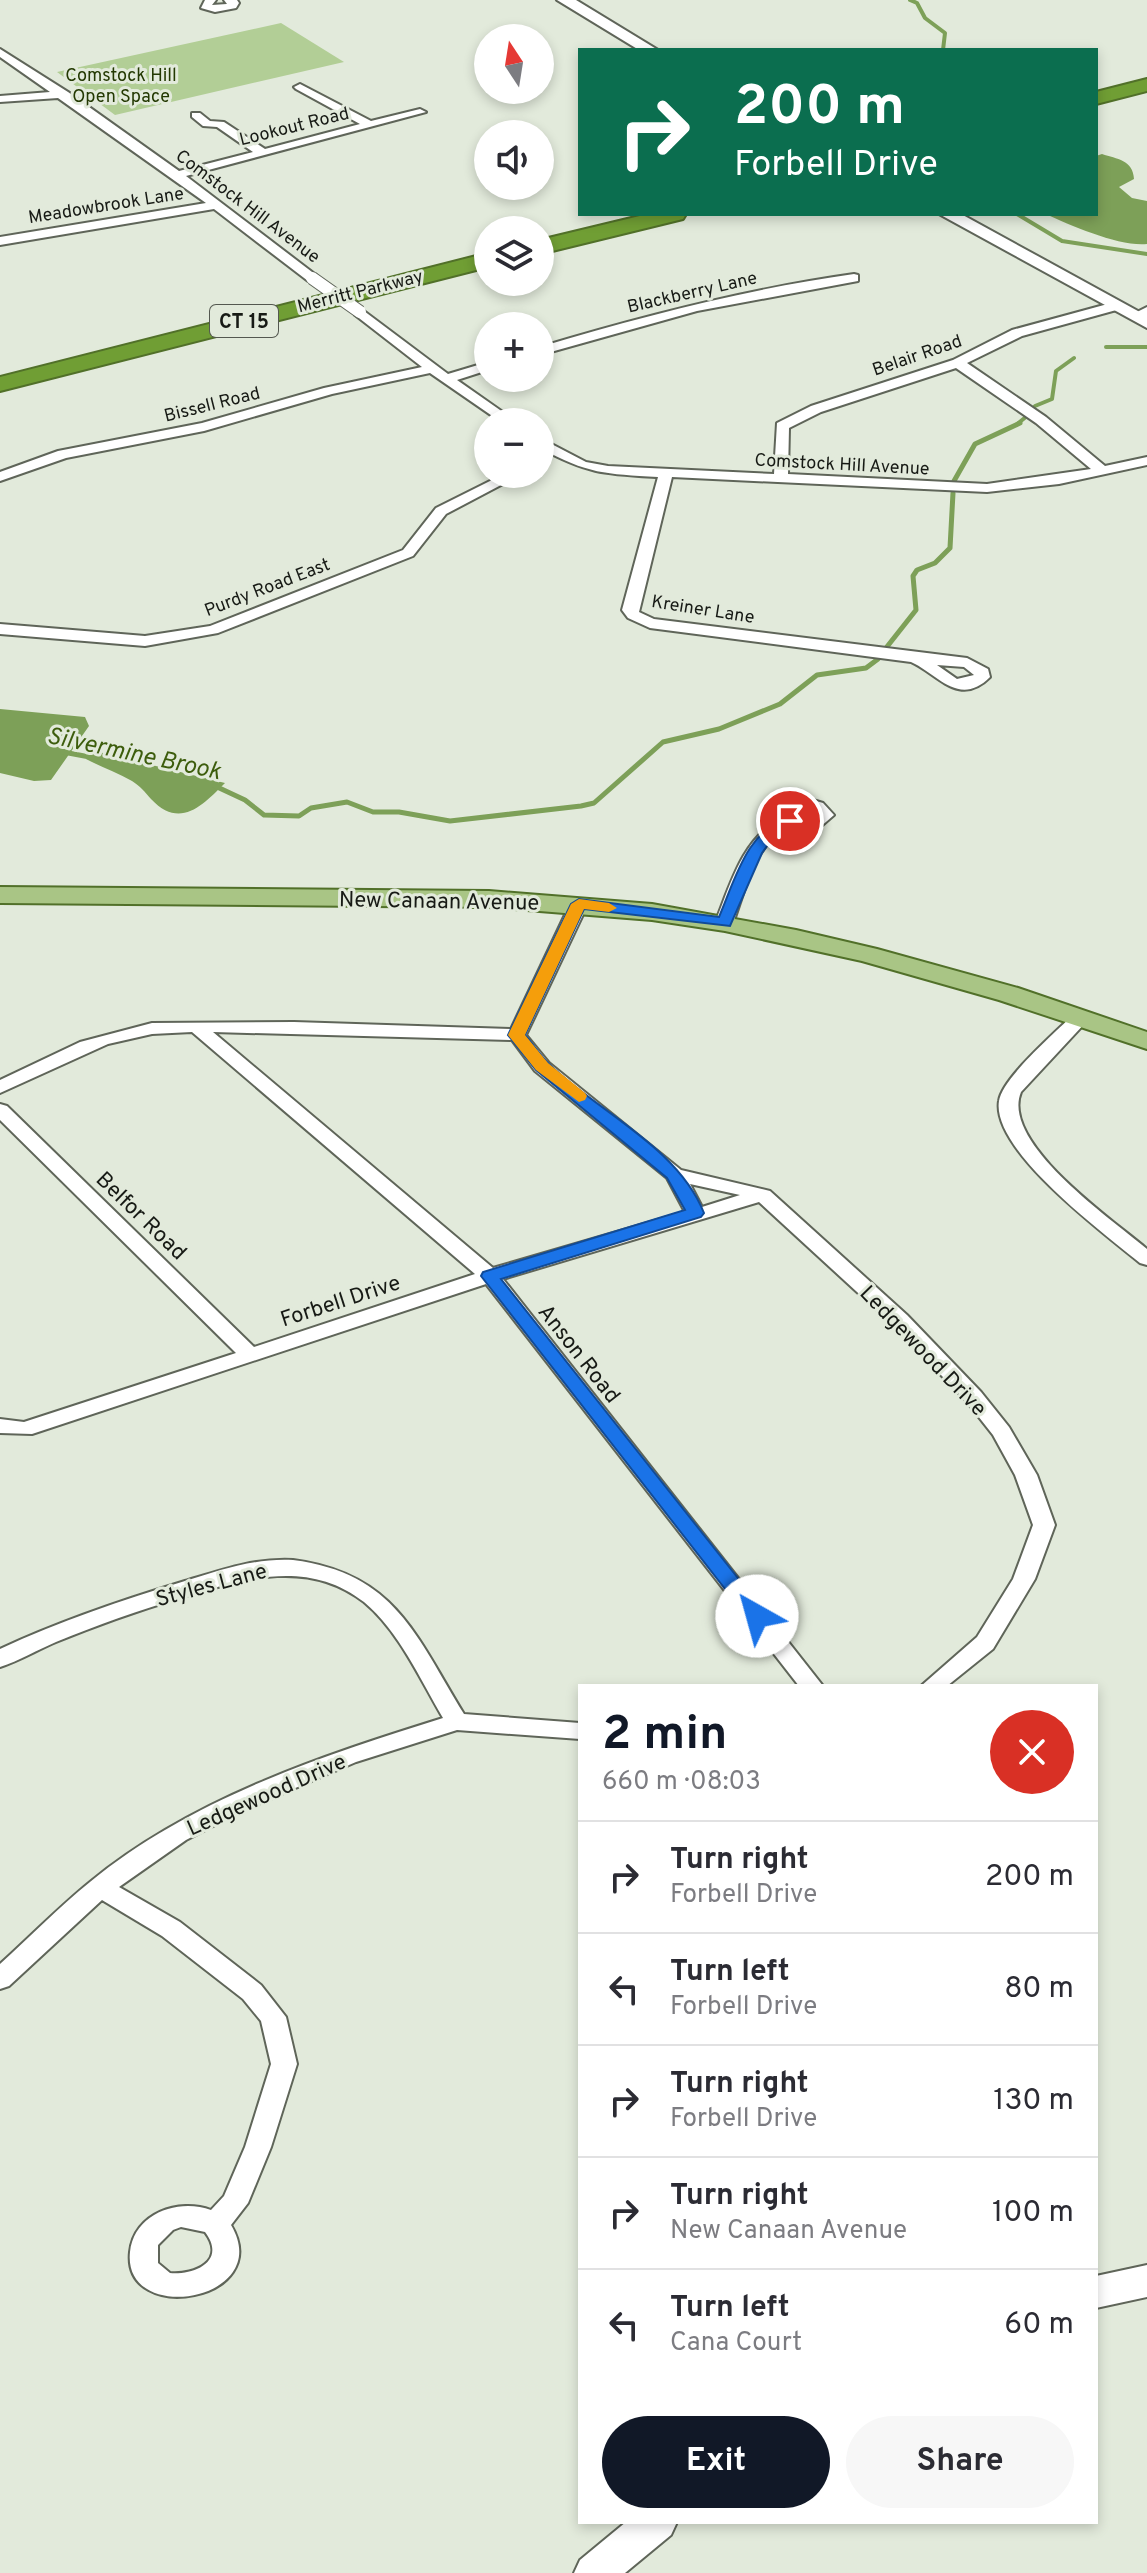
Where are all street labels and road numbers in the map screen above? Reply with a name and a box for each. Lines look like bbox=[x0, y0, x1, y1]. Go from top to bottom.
street label: Lookout Road bbox=[237, 103, 352, 152]
street label: Comstock Hill Avenue bbox=[170, 145, 324, 269]
street label: Meadowbrook Lane bbox=[27, 183, 186, 230]
street label: Merritt Parkway bbox=[295, 266, 426, 319]
street label: Blackberry Lane bbox=[625, 267, 760, 320]
road number: CT 15 bbox=[210, 305, 278, 337]
street label: Belair Road bbox=[870, 330, 965, 382]
street label: Bissell Road bbox=[162, 382, 263, 428]
street label: Comstock Hill Avenue bbox=[754, 449, 930, 482]
street label: Purdy Road East bbox=[201, 554, 334, 623]
street label: Kreiner Lane bbox=[650, 591, 756, 630]
street label: New Canaan Avenue bbox=[338, 887, 539, 918]
street label: Belfor Road bbox=[89, 1167, 191, 1267]
street label: Forbell Drive bbox=[277, 1270, 404, 1334]
street label: Ledgewood Drive bbox=[853, 1281, 991, 1423]
street label: Anson Road bbox=[531, 1300, 625, 1409]
street label: Styles Lane bbox=[153, 1559, 270, 1614]
street label: Ledgewood Drive bbox=[183, 1749, 351, 1843]

